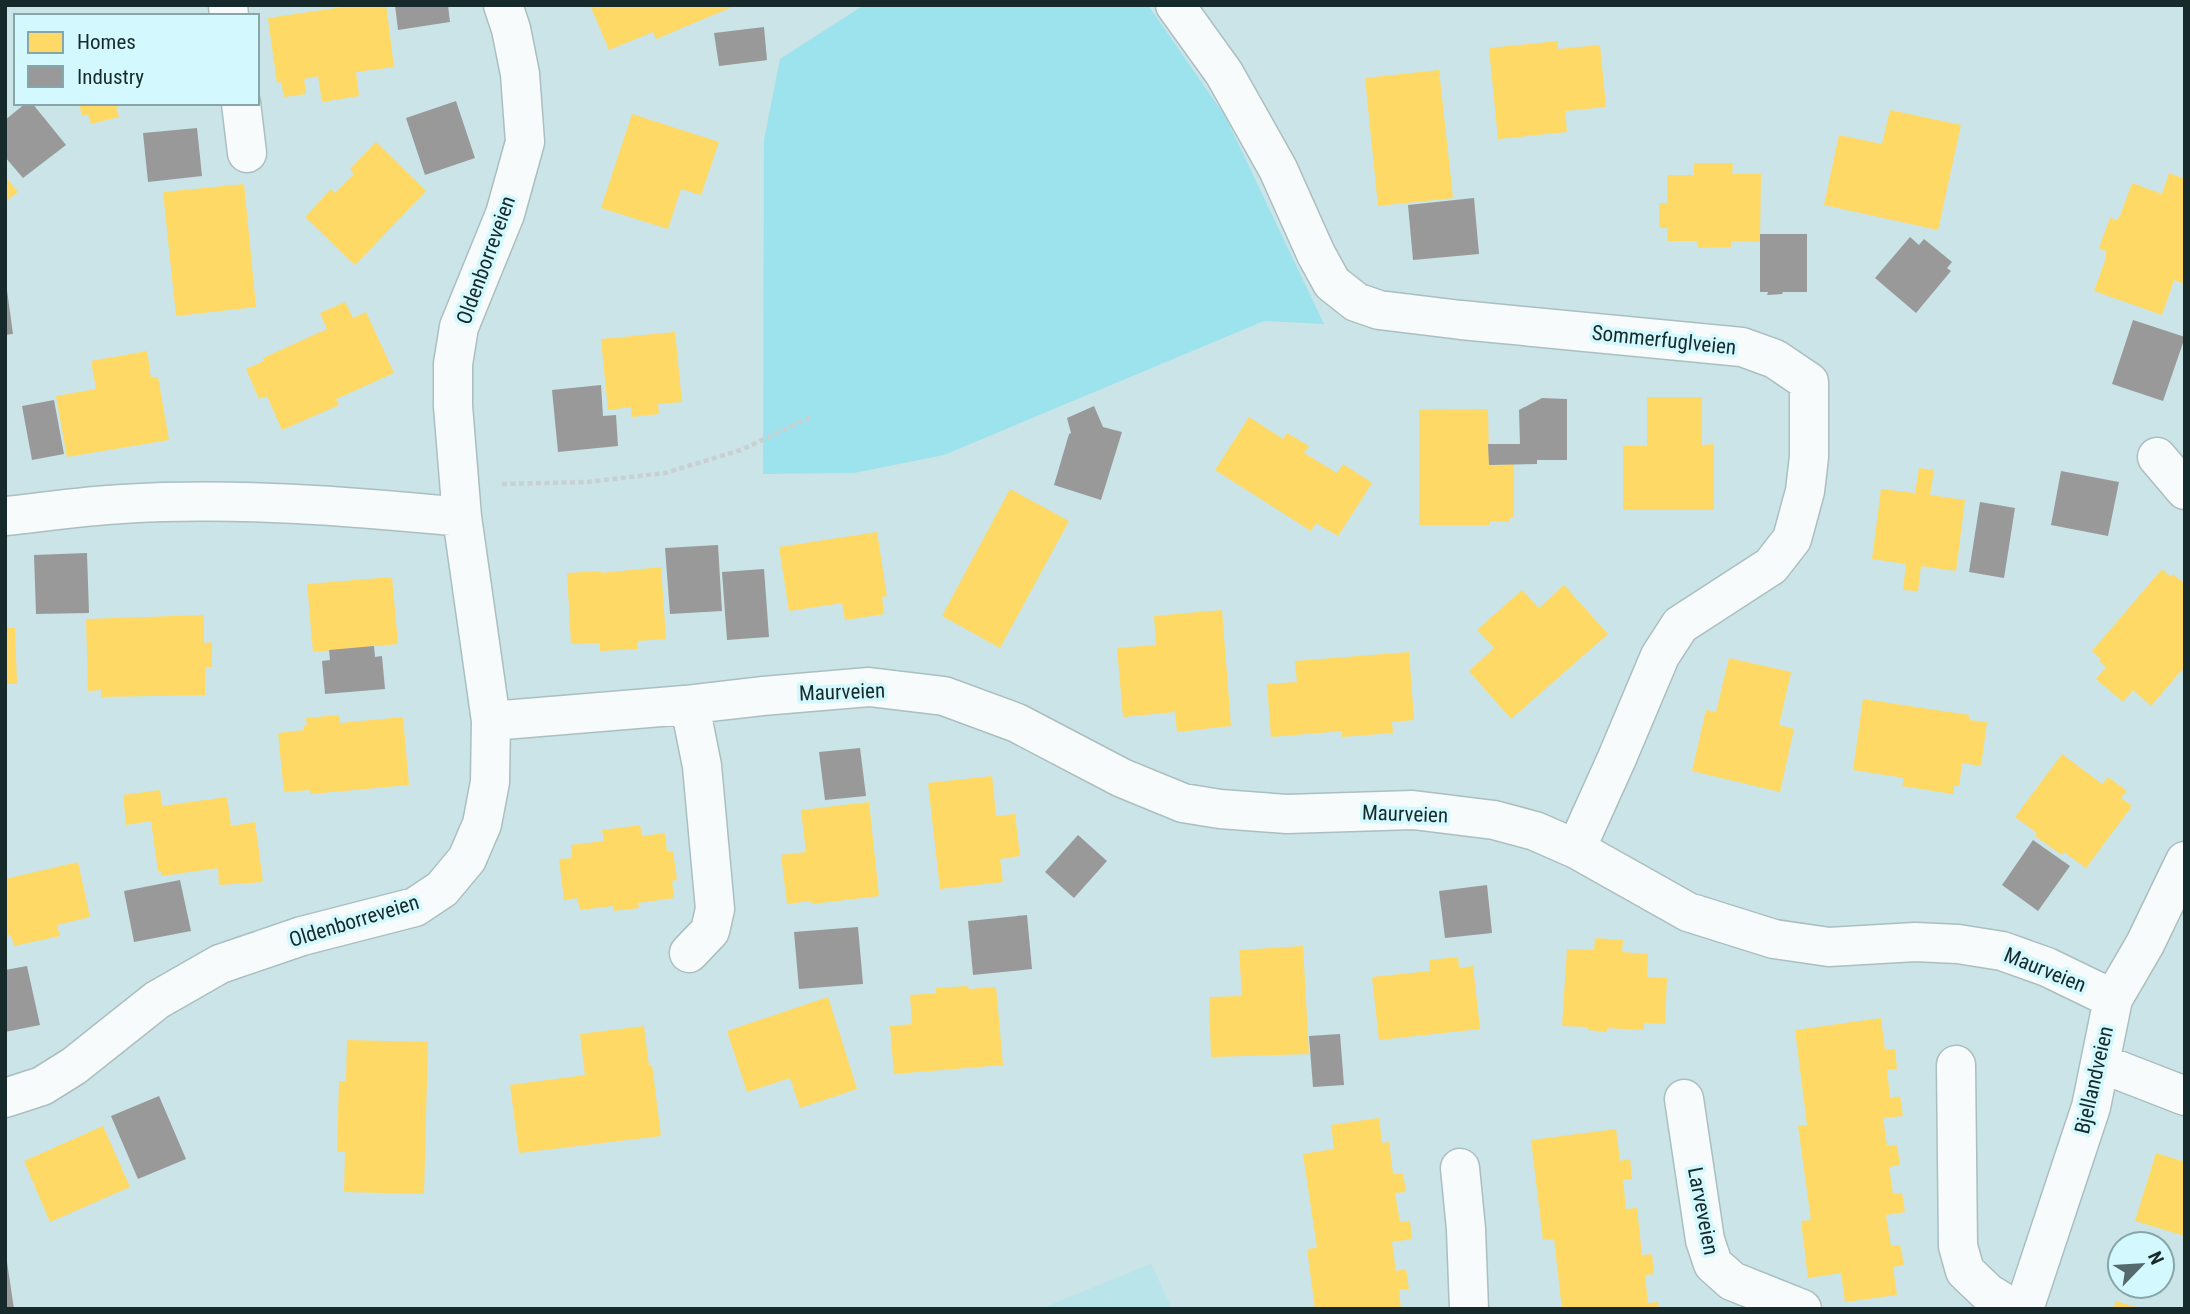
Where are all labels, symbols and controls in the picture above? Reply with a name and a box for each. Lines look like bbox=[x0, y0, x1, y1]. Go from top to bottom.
legend bbox=[14, 14, 259, 105]
text: Homes bbox=[77, 30, 136, 54]
text: Industry bbox=[77, 65, 144, 89]
street label: Oldenborreveien bbox=[452, 193, 520, 327]
street label: Sommerfuglveien bbox=[1591, 320, 1737, 360]
street label: Maurveien bbox=[799, 679, 885, 705]
street label: Maurveien bbox=[1362, 801, 1448, 827]
street label: Oldenborreveien bbox=[286, 890, 422, 952]
street label: Maurveien bbox=[2001, 943, 2089, 997]
street label: Bjellandveien bbox=[2070, 1024, 2118, 1136]
street label: Larveveien bbox=[1683, 1165, 1723, 1257]
north arrow bbox=[2106, 1230, 2176, 1300]
text: N bbox=[2143, 1248, 2169, 1268]

